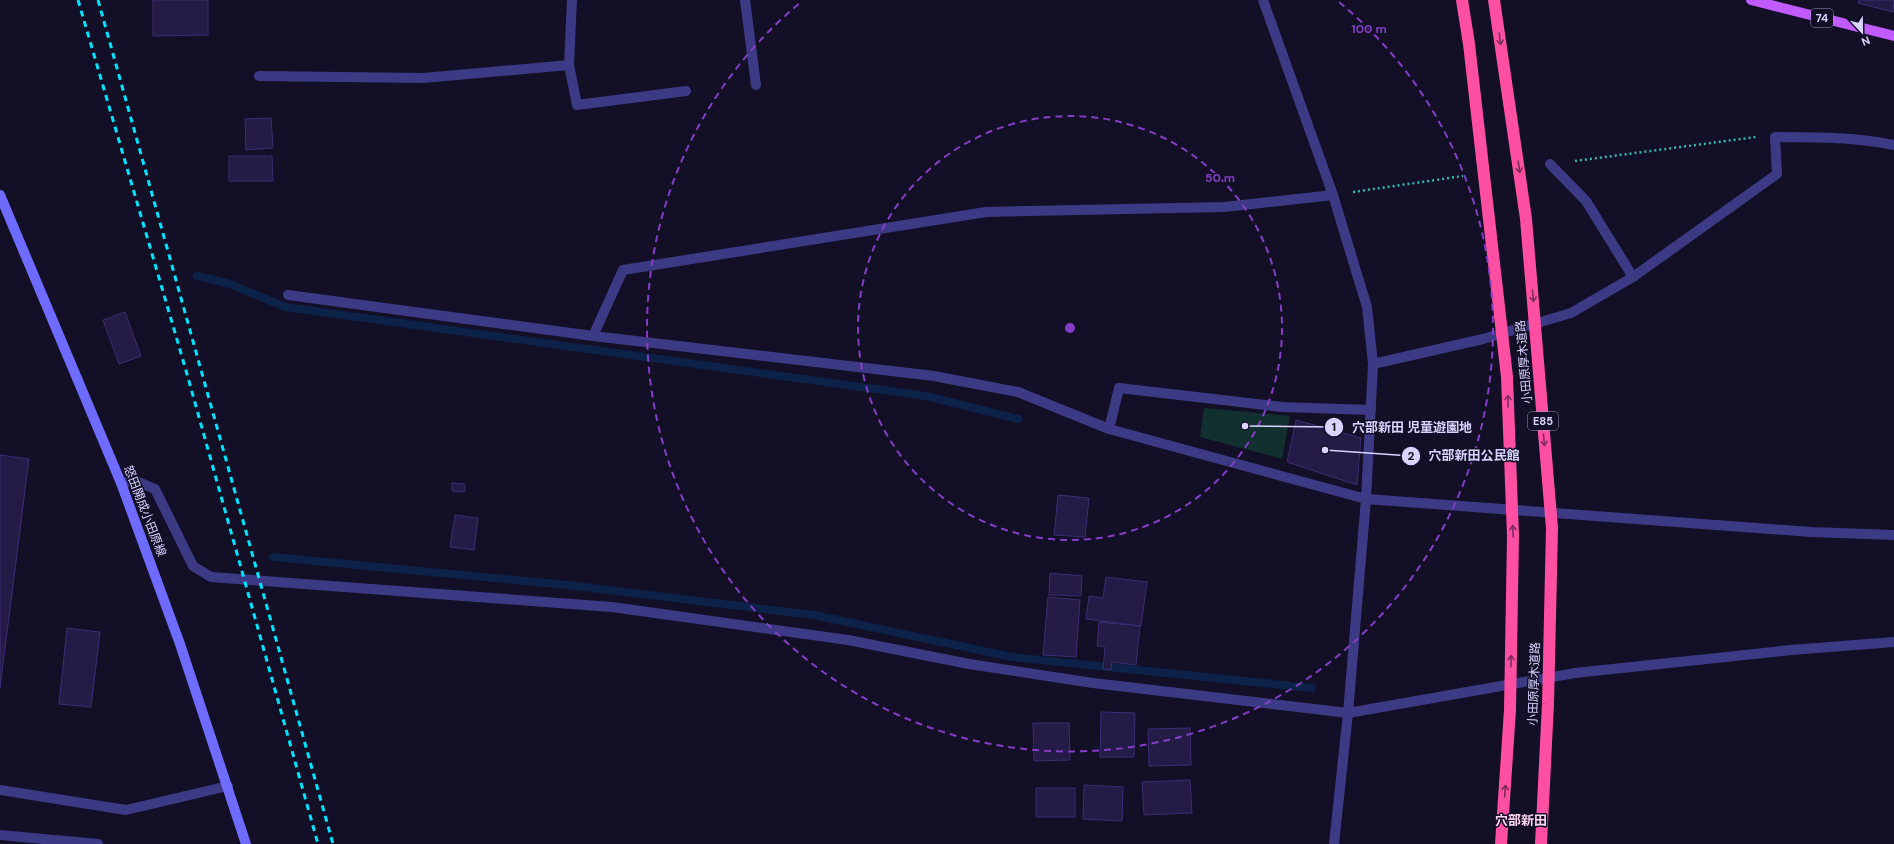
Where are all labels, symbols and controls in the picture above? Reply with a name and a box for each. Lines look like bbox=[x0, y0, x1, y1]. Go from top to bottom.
road number: 74 bbox=[1811, 9, 1833, 27]
north arrow bbox=[1842, 12, 1882, 52]
text: 100 m bbox=[1351, 21, 1387, 37]
one-way arrow bbox=[1496, 32, 1504, 45]
text: N bbox=[1859, 33, 1872, 49]
one-way arrow bbox=[1515, 160, 1523, 173]
text: 50 m bbox=[1205, 170, 1235, 186]
one-way arrow bbox=[1529, 289, 1536, 302]
street label: 小田原厚木道路 bbox=[1512, 319, 1536, 405]
centre of rings bbox=[1063, 321, 1077, 335]
one-way arrow bbox=[1504, 395, 1512, 408]
road number: E85 bbox=[1528, 412, 1558, 430]
callout: 穴部新田 児童遊園地 bbox=[1324, 415, 1480, 440]
text: 1 bbox=[1332, 419, 1336, 435]
text: 穴部新田 児童遊園地 bbox=[1352, 419, 1472, 436]
one-way arrow bbox=[1541, 433, 1548, 446]
callout: 穴部新田公民館 bbox=[1401, 443, 1528, 468]
text: 穴部新田公民館 bbox=[1428, 447, 1520, 464]
text: 2 bbox=[1408, 448, 1415, 464]
street label: 怒田開成小田原線 bbox=[120, 463, 170, 559]
one-way arrow bbox=[1509, 525, 1516, 538]
street label: 小田原厚木道路 bbox=[1525, 642, 1543, 726]
one-way arrow bbox=[1507, 655, 1515, 668]
one-way arrow bbox=[1501, 785, 1508, 798]
district label: 穴部新田 bbox=[1495, 812, 1547, 829]

